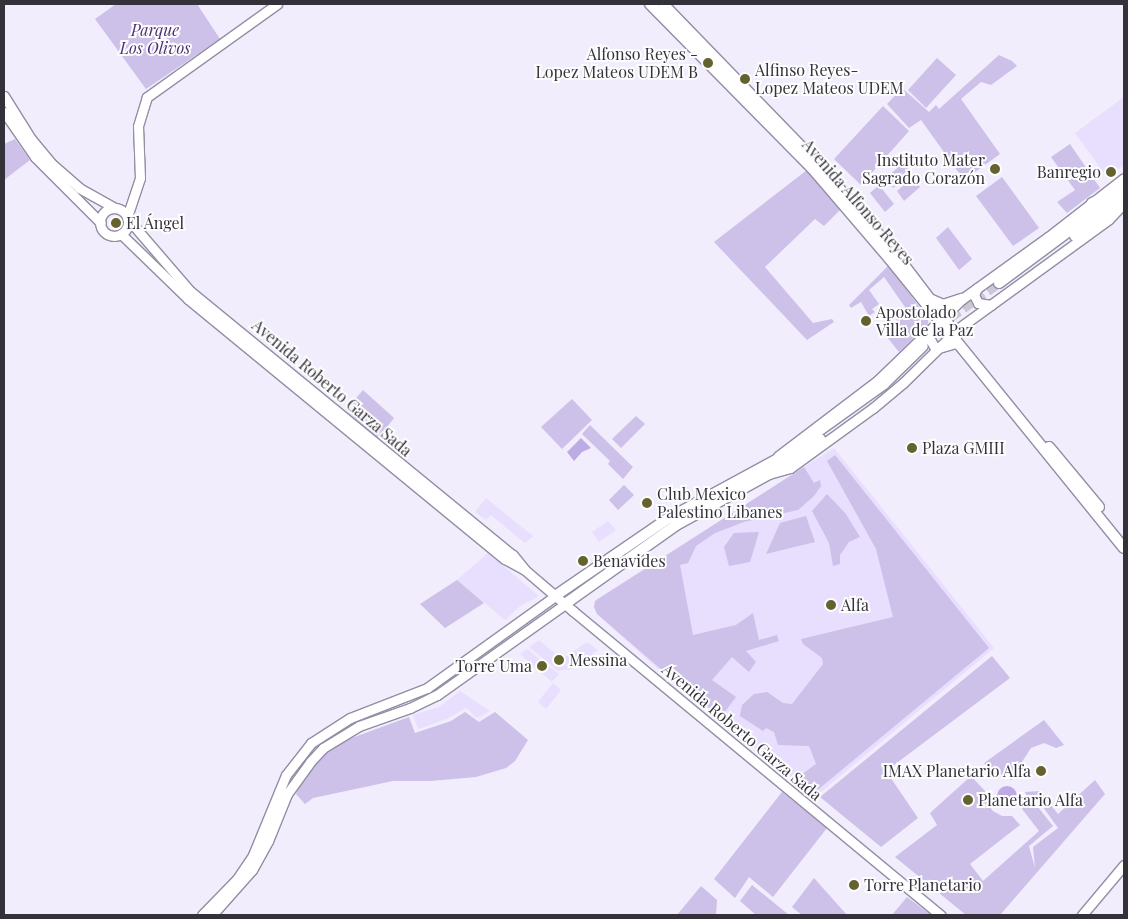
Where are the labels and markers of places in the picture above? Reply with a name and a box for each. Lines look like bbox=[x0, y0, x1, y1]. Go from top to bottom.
place label: Alfonso Reyes - Lopez Mateos UDEM B bbox=[535, 44, 698, 82]
marker: Alfonso Reyes - Lopez Mateos UDEM B bbox=[702, 57, 714, 69]
place label: Alfinso Reyes- Lopez Mateos UDEM bbox=[755, 60, 904, 98]
marker: Alfinso Reyes- Lopez Mateos UDEM bbox=[739, 73, 751, 85]
place label: Instituto Mater Sagrado Corazón bbox=[862, 150, 985, 188]
place label: Banregio bbox=[1037, 162, 1101, 182]
marker: Instituto Mater Sagrado Corazón bbox=[989, 163, 1001, 175]
marker: Banregio bbox=[1105, 166, 1117, 178]
place label: El Ángel bbox=[126, 213, 185, 233]
marker: El Ángel bbox=[110, 217, 122, 229]
place label: Apostolado Villa de la Paz bbox=[876, 302, 974, 340]
marker: Apostolado Villa de la Paz bbox=[860, 315, 872, 327]
place label: Plaza GMIII bbox=[922, 438, 1005, 458]
marker: Plaza GMIII bbox=[906, 442, 918, 454]
place label: Club Mexico Palestino Libanes bbox=[657, 484, 782, 522]
marker: Club Mexico Palestino Libanes bbox=[641, 497, 653, 509]
place label: Benavides bbox=[593, 551, 666, 571]
marker: Benavides bbox=[577, 555, 589, 567]
place label: Alfa bbox=[841, 595, 869, 615]
marker: Alfa bbox=[825, 599, 837, 611]
place label: Messina bbox=[569, 650, 627, 670]
marker: Messina bbox=[553, 654, 565, 666]
place label: Torre Uma bbox=[455, 656, 532, 676]
marker: Torre Uma bbox=[536, 660, 548, 672]
place label: IMAX Planetario Alfa bbox=[882, 761, 1031, 781]
marker: IMAX Planetario Alfa bbox=[1035, 765, 1047, 777]
place label: Planetario Alfa bbox=[978, 790, 1084, 810]
marker: Planetario Alfa bbox=[962, 794, 974, 806]
place label: Torre Planetario bbox=[864, 875, 982, 895]
marker: Torre Planetario bbox=[848, 879, 860, 891]

